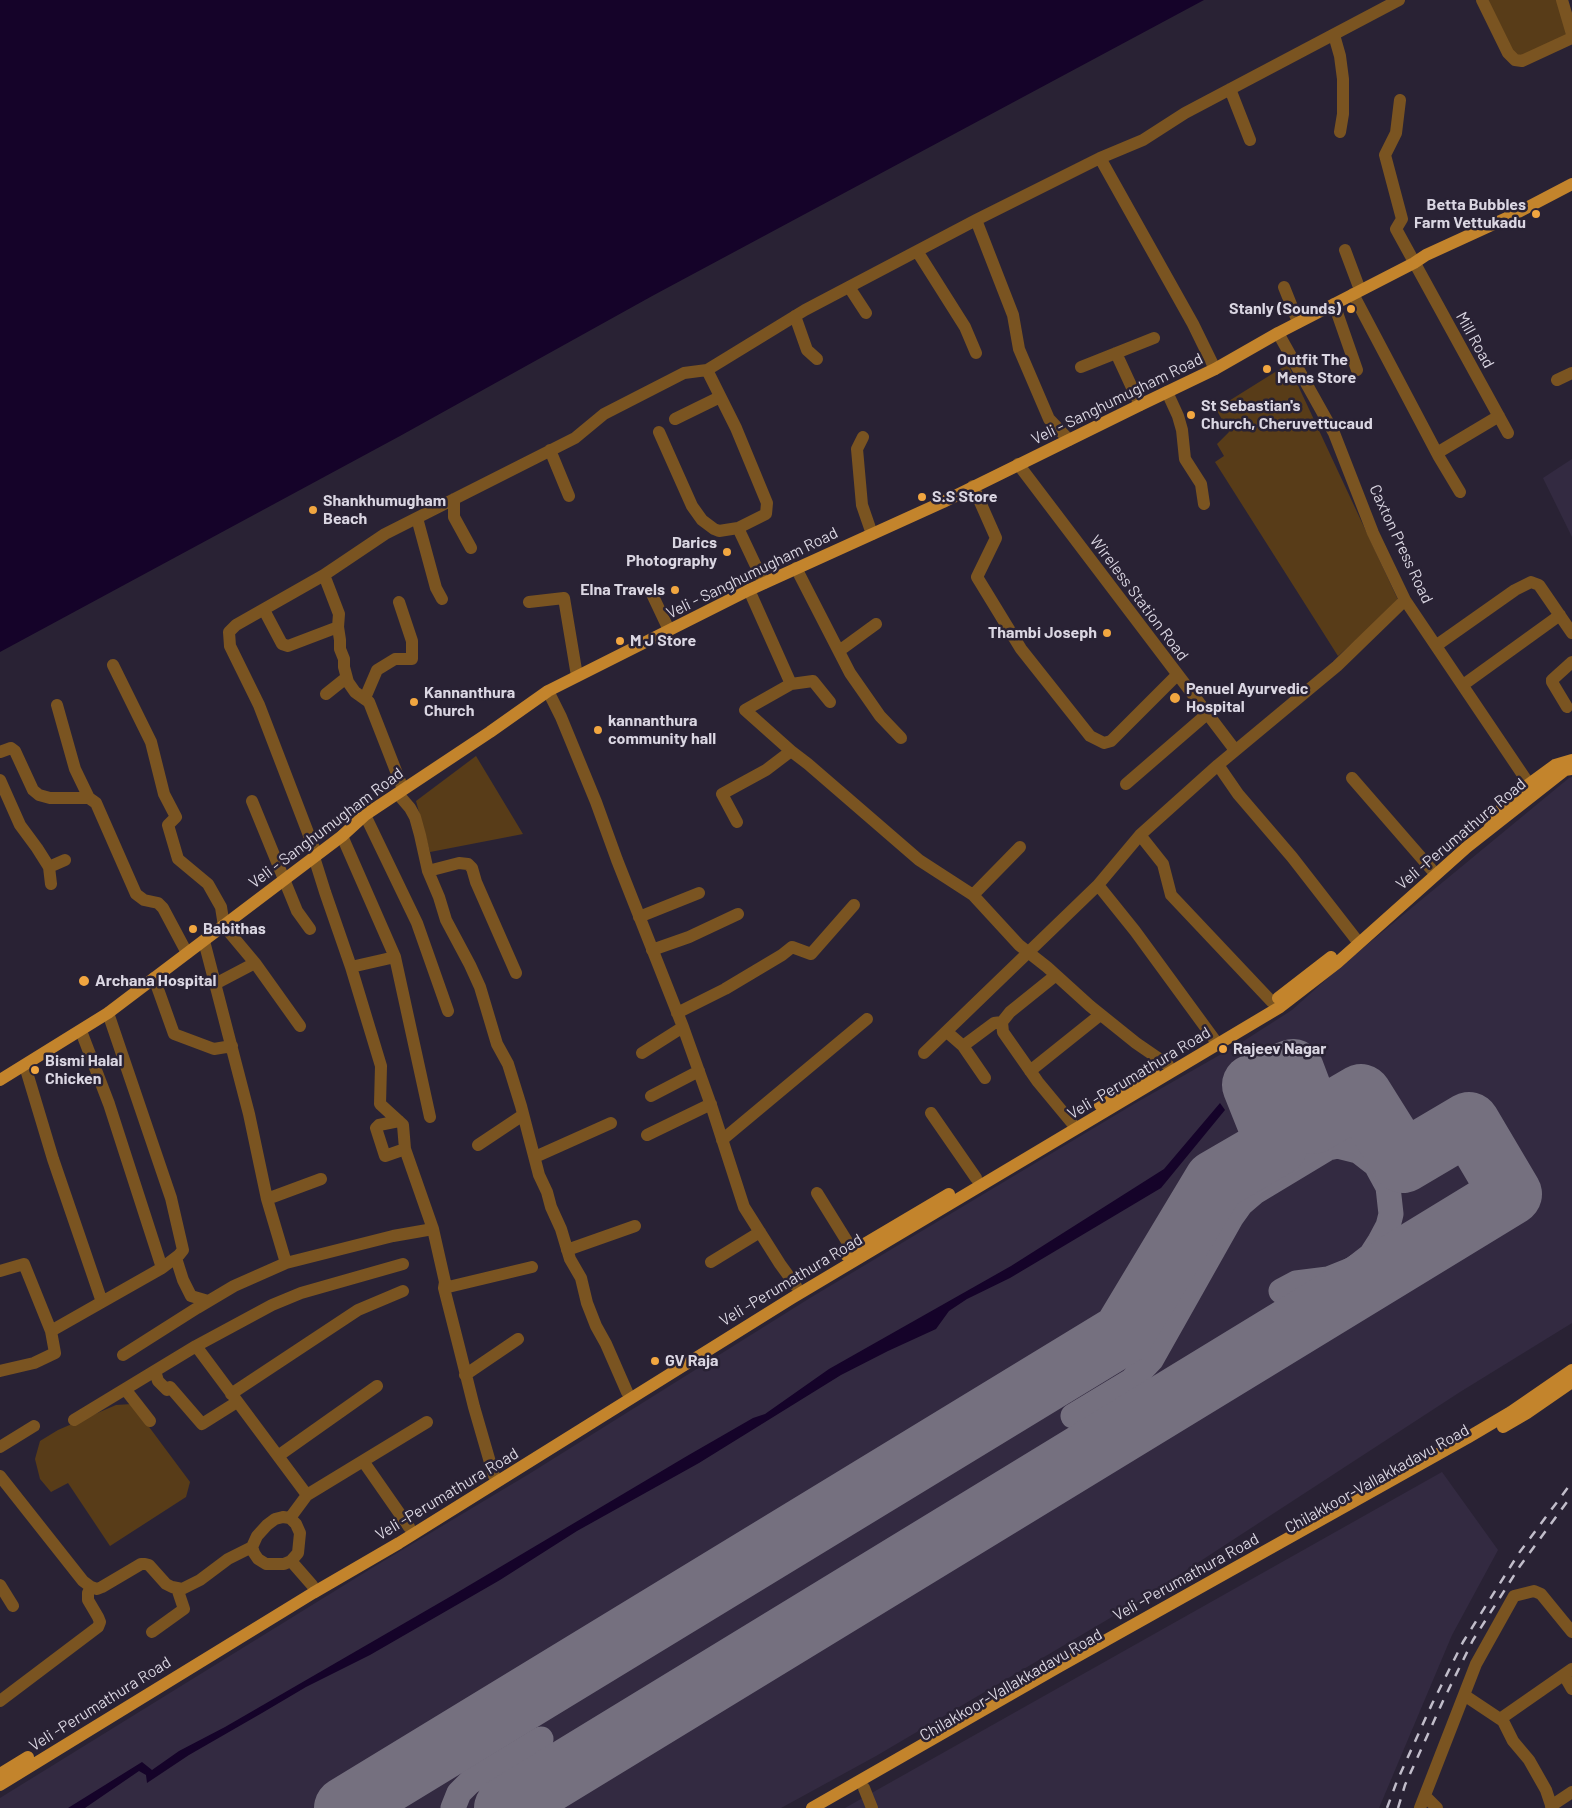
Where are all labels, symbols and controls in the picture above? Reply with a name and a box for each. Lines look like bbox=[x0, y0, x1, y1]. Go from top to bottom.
place label: Betta Bubbles Farm Vettukadu bbox=[1414, 195, 1526, 233]
marker: Betta Bubbles Farm Vettukadu bbox=[1530, 208, 1542, 220]
place label: Stanly (Sounds) bbox=[1229, 299, 1341, 319]
marker: Stanly (Sounds) bbox=[1345, 303, 1357, 315]
street label: Mill Road bbox=[1452, 308, 1498, 372]
street label: Veli - Sanghumugham Road bbox=[1028, 349, 1206, 449]
place label: Outfit The Mens Store bbox=[1277, 350, 1356, 388]
marker: Outfit The Mens Store bbox=[1261, 363, 1273, 375]
place label: St Sebastian's Church, Cheruvettucaud bbox=[1201, 396, 1373, 434]
marker: St Sebastian's Church, Cheruvettucaud bbox=[1185, 409, 1197, 421]
street label: Caxton Press Road bbox=[1365, 482, 1437, 606]
place label: S.S Store bbox=[932, 487, 998, 507]
place label: Shankhumugham Beach bbox=[323, 491, 446, 529]
marker: S.S Store bbox=[916, 491, 928, 503]
marker: Shankhumugham Beach bbox=[307, 504, 319, 516]
street label: Veli - Sanghumugham Road bbox=[663, 523, 841, 623]
street label: Wireless Station Road bbox=[1086, 532, 1192, 664]
place label: Darics Photography bbox=[626, 533, 717, 571]
marker: Darics Photography bbox=[721, 546, 733, 558]
place label: Elna Travels bbox=[580, 580, 665, 600]
marker: Elna Travels bbox=[669, 584, 681, 596]
place label: Thambi Joseph bbox=[988, 623, 1097, 643]
marker: Thambi Joseph bbox=[1101, 627, 1113, 639]
place label: M J Store bbox=[630, 631, 696, 651]
marker: M J Store bbox=[614, 635, 626, 647]
place label: Penuel Ayurvedic Hospital bbox=[1186, 679, 1308, 717]
place label: Kannanthura Church bbox=[424, 683, 515, 721]
marker: Penuel Ayurvedic Hospital bbox=[1168, 691, 1182, 705]
marker: Kannanthura Church bbox=[408, 696, 420, 708]
place label: kannanthura community hall bbox=[608, 711, 716, 749]
marker: kannanthura community hall bbox=[592, 724, 604, 736]
street label: Veli - Sanghumugham Road bbox=[245, 764, 407, 892]
street label: Veli -Perumathura Road bbox=[1392, 774, 1530, 894]
place label: Babithas bbox=[203, 919, 266, 939]
marker: Babithas bbox=[187, 923, 199, 935]
place label: Archana Hospital bbox=[95, 971, 216, 991]
marker: Archana Hospital bbox=[77, 974, 91, 988]
street label: Veli -Perumathura Road bbox=[1064, 1023, 1214, 1123]
place label: Rajeev Nagar bbox=[1233, 1039, 1326, 1059]
marker: Rajeev Nagar bbox=[1217, 1043, 1229, 1055]
place label: Bismi Halal Chicken bbox=[45, 1051, 122, 1089]
marker: Bismi Halal Chicken bbox=[29, 1064, 41, 1076]
street label: Veli -Perumathura Road bbox=[716, 1230, 866, 1330]
place label: GV Raja bbox=[665, 1351, 718, 1371]
marker: GV Raja bbox=[649, 1355, 661, 1367]
street label: Chilakkoor-Vallakkadavu Road bbox=[1282, 1420, 1472, 1538]
street label: Veli -Perumathura Road bbox=[372, 1444, 522, 1544]
street label: Veli -Perumathura Road bbox=[1110, 1529, 1262, 1625]
street label: Chilakkoor-Vallakkadavu Road bbox=[916, 1625, 1106, 1745]
street label: Veli -Perumathura Road bbox=[26, 1653, 174, 1755]

